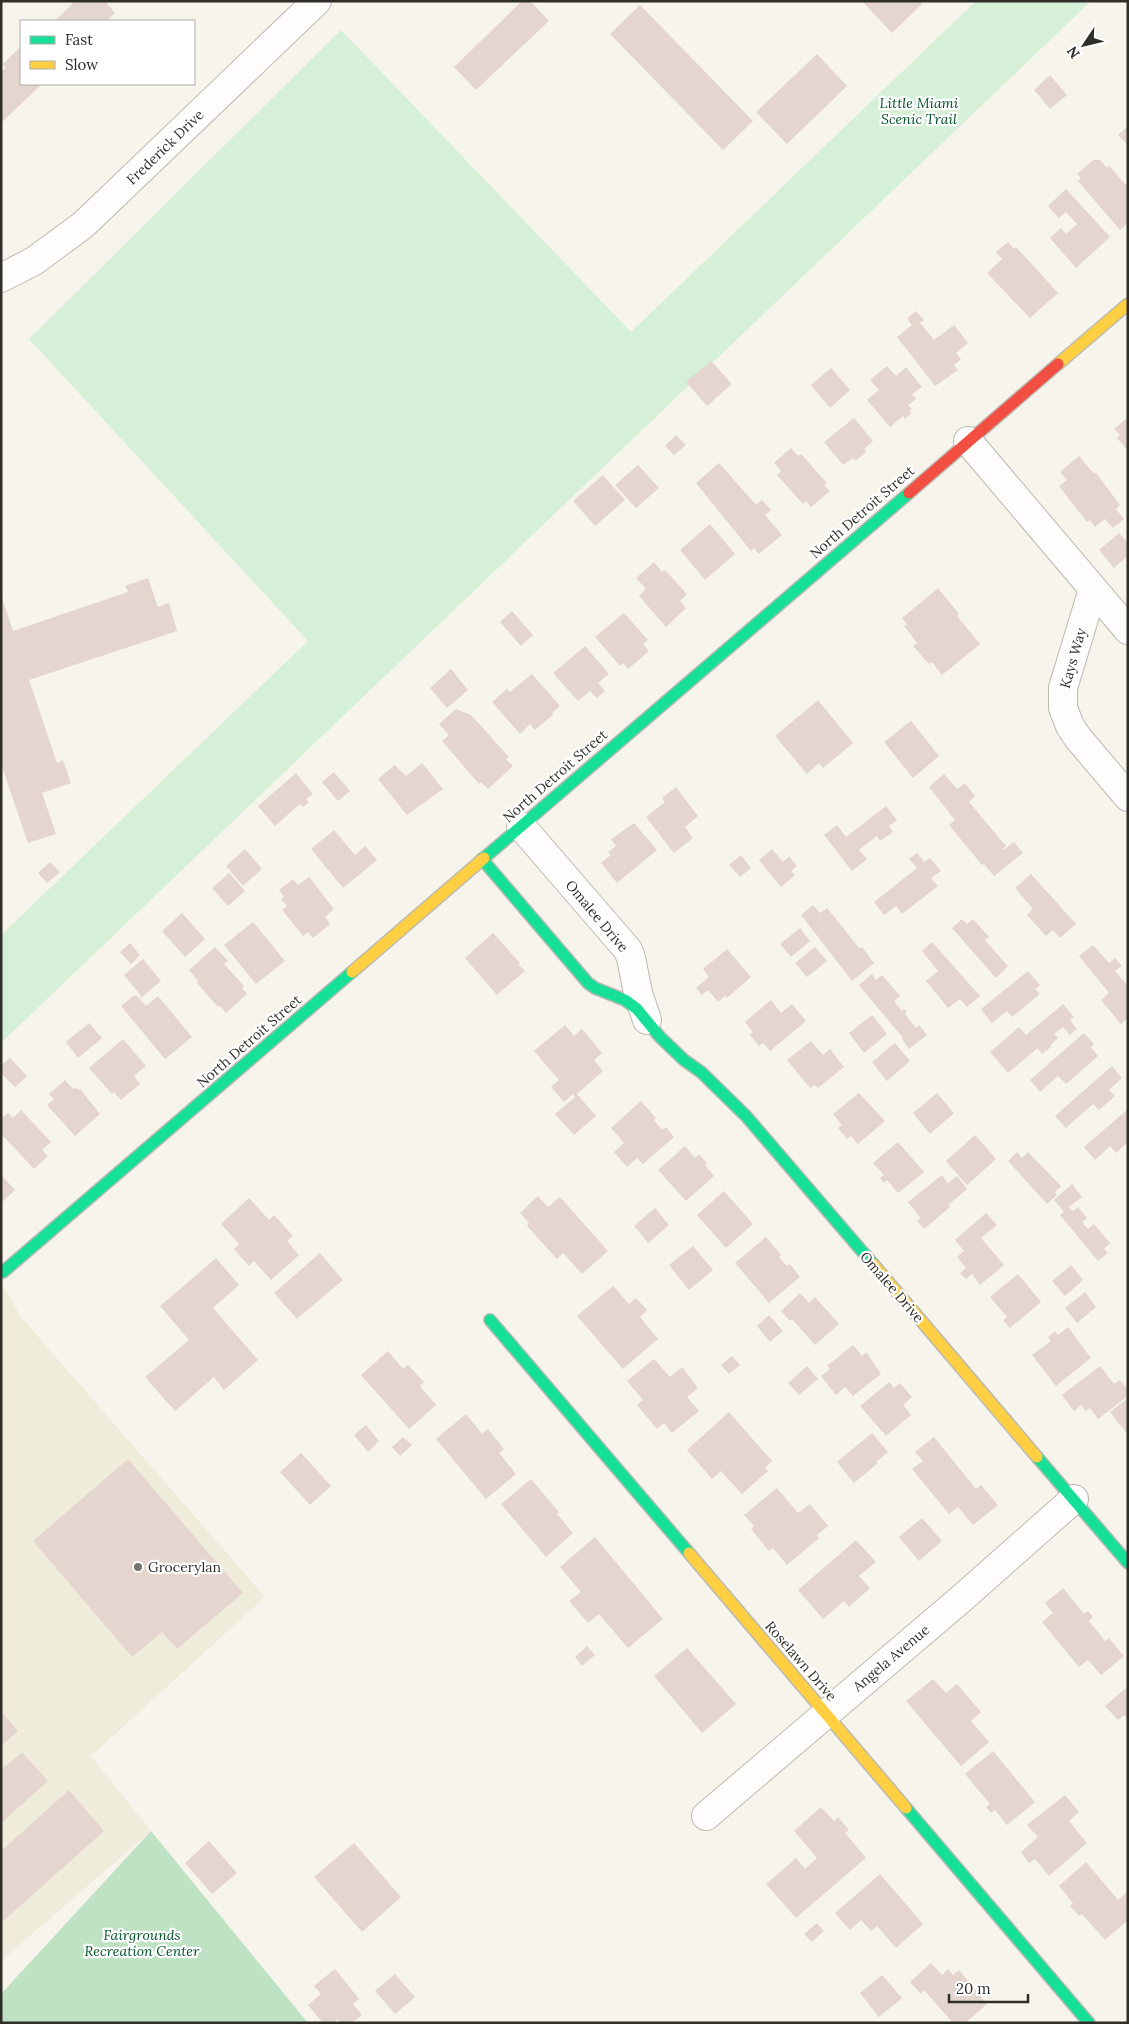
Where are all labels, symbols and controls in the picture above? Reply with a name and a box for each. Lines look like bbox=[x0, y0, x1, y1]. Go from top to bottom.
legend bbox=[20, 20, 195, 85]
north arrow bbox=[1059, 20, 1109, 70]
text: Fast bbox=[65, 30, 93, 49]
text: N bbox=[1063, 43, 1084, 62]
text: Slow bbox=[65, 55, 98, 74]
park label: Little Miami Scenic Trail bbox=[880, 94, 959, 128]
street label: Frederick Drive bbox=[123, 105, 208, 188]
street label: North Detroit Street bbox=[806, 461, 918, 562]
street label: Kays Way bbox=[1056, 625, 1090, 690]
street label: North Detroit Street bbox=[499, 725, 611, 826]
street label: Omalee Drive bbox=[562, 876, 633, 956]
street label: North Detroit Street bbox=[193, 990, 305, 1091]
street label: Omalee Drive bbox=[856, 1248, 928, 1327]
place label: Grocerylan bbox=[148, 1558, 221, 1576]
marker: Grocerylan bbox=[132, 1561, 144, 1573]
street label: Roselawn Drive bbox=[761, 1617, 841, 1705]
street label: Angela Avenue bbox=[848, 1620, 933, 1696]
park label: Fairgrounds Recreation Center bbox=[85, 1926, 200, 1960]
scale bar bbox=[949, 1972, 1028, 2004]
text: 20 m bbox=[956, 1979, 991, 1998]

